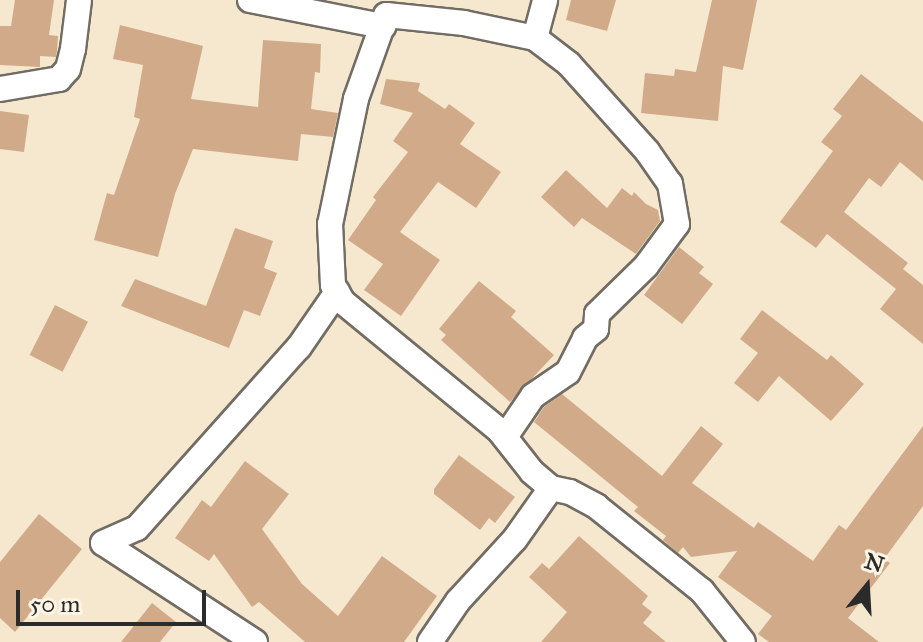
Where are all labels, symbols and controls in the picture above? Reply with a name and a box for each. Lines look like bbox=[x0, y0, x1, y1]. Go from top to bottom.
north arrow bbox=[827, 546, 907, 626]
text: N bbox=[862, 547, 888, 578]
scale bar bbox=[20, 574, 210, 624]
text: 50 m bbox=[30, 589, 80, 619]

